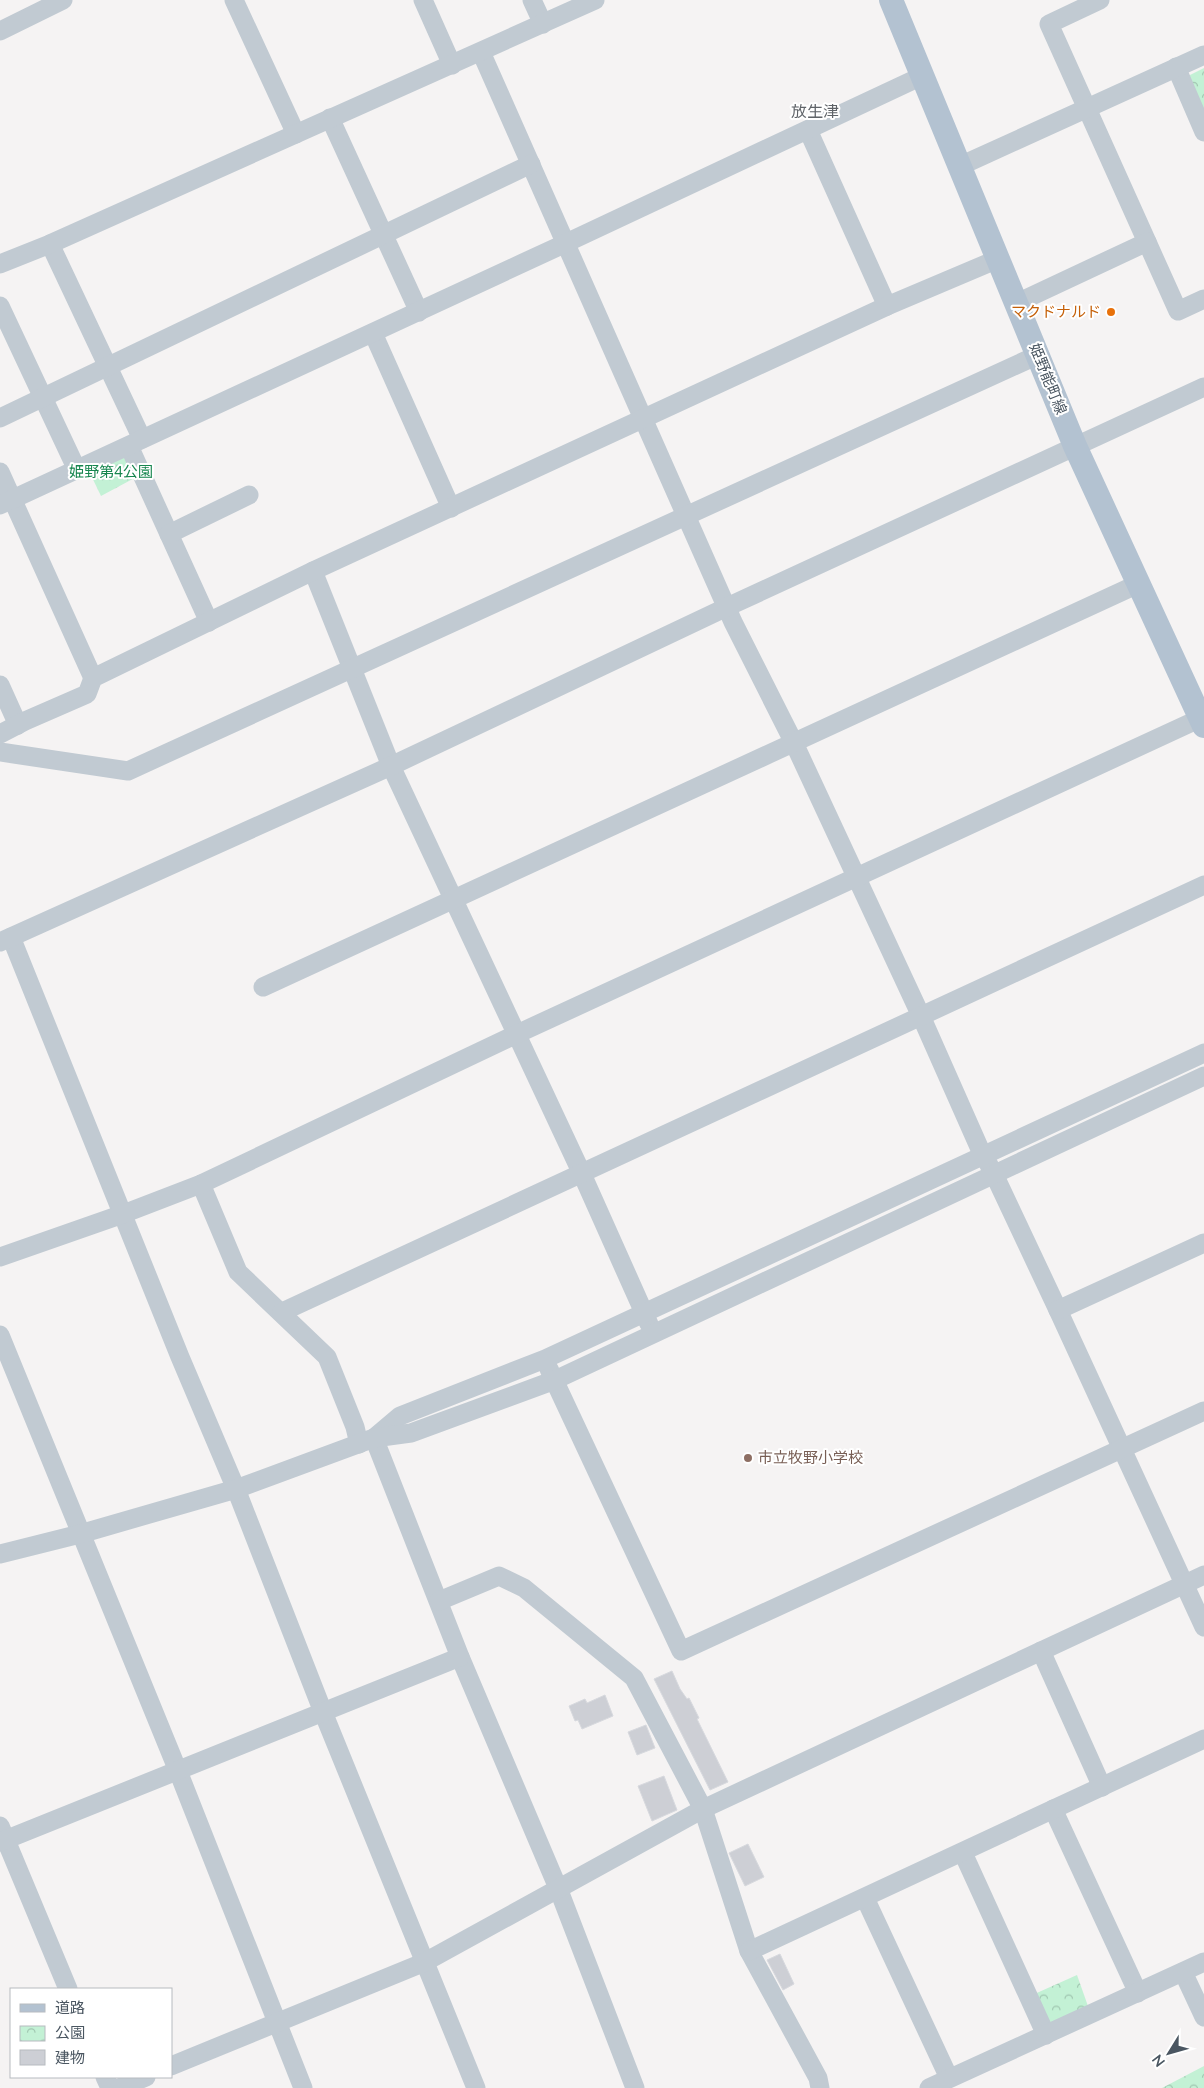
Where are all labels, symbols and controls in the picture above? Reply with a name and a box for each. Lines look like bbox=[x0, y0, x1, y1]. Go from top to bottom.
district label: 放生津 bbox=[791, 101, 839, 120]
place label: マクドナルド bbox=[1011, 302, 1101, 320]
marker: マクドナルド bbox=[1105, 306, 1117, 318]
street label: 姫野能町線 bbox=[1027, 340, 1071, 417]
park label: 姫野第4公園 bbox=[69, 462, 153, 480]
place label: 市立牧野小学校 bbox=[758, 1448, 863, 1466]
marker: 市立牧野小学校 bbox=[742, 1452, 754, 1464]
legend bbox=[10, 1988, 172, 2078]
text: 道路 bbox=[55, 1998, 85, 2016]
text: 公園 bbox=[55, 2023, 85, 2041]
north arrow bbox=[1144, 2028, 1194, 2078]
text: 建物 bbox=[55, 2048, 85, 2066]
text: N bbox=[1148, 2052, 1168, 2071]

